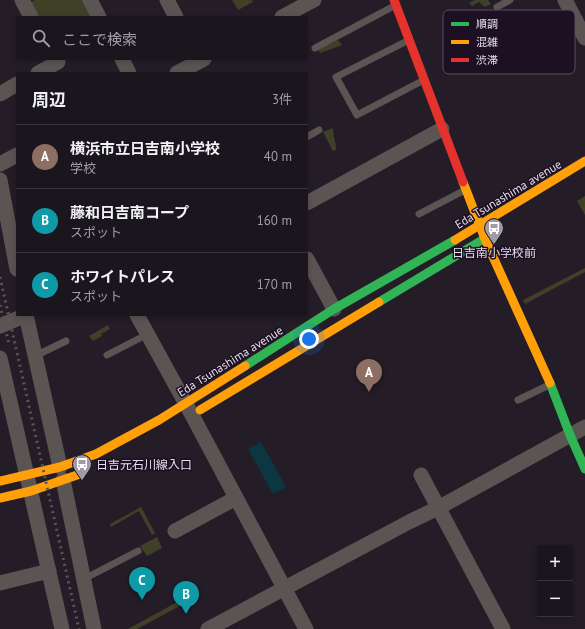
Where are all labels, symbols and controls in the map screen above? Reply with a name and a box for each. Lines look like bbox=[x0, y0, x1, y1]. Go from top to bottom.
legend bbox=[443, 10, 575, 74]
search box bbox=[16, 16, 308, 60]
text: 順調 bbox=[476, 17, 498, 31]
icon: search bbox=[30, 27, 52, 49]
text: ここで検索 bbox=[62, 30, 137, 49]
text: 混雑 bbox=[476, 35, 498, 49]
text: 渋滞 bbox=[476, 53, 498, 67]
text: 周辺 bbox=[32, 89, 66, 111]
text: 3件 bbox=[272, 91, 292, 108]
text: 横浜市立日吉南小学校 bbox=[70, 139, 220, 158]
text: A bbox=[41, 148, 49, 165]
text: 40 m bbox=[264, 148, 292, 165]
street label: Eda Tsunashima avenue bbox=[452, 156, 564, 232]
text: 学校 bbox=[70, 160, 96, 177]
text: 藤和日吉南コープ bbox=[70, 203, 189, 222]
text: B bbox=[41, 212, 49, 229]
text: 160 m bbox=[257, 212, 292, 229]
bus stop icon: 日吉南小学校前 bbox=[483, 217, 505, 245]
text: スポット bbox=[70, 224, 122, 241]
place label: 日吉南小学校前 bbox=[452, 245, 536, 260]
text: ホワイトパレス bbox=[70, 267, 175, 286]
text: C bbox=[41, 276, 49, 293]
text: 170 m bbox=[257, 276, 292, 293]
text: スポット bbox=[70, 288, 122, 305]
street label: Eda Tsunashima avenue bbox=[174, 322, 286, 400]
your location bbox=[299, 329, 319, 349]
pin: A bbox=[356, 359, 382, 392]
bus stop icon: 日吉元石川線入口 bbox=[71, 453, 93, 481]
place label: 日吉元石川線入口 bbox=[96, 457, 192, 472]
map controls bbox=[537, 545, 573, 617]
button: + bbox=[537, 545, 573, 581]
pin: C bbox=[129, 567, 155, 600]
pin: B bbox=[173, 581, 199, 614]
button: − bbox=[537, 581, 573, 617]

